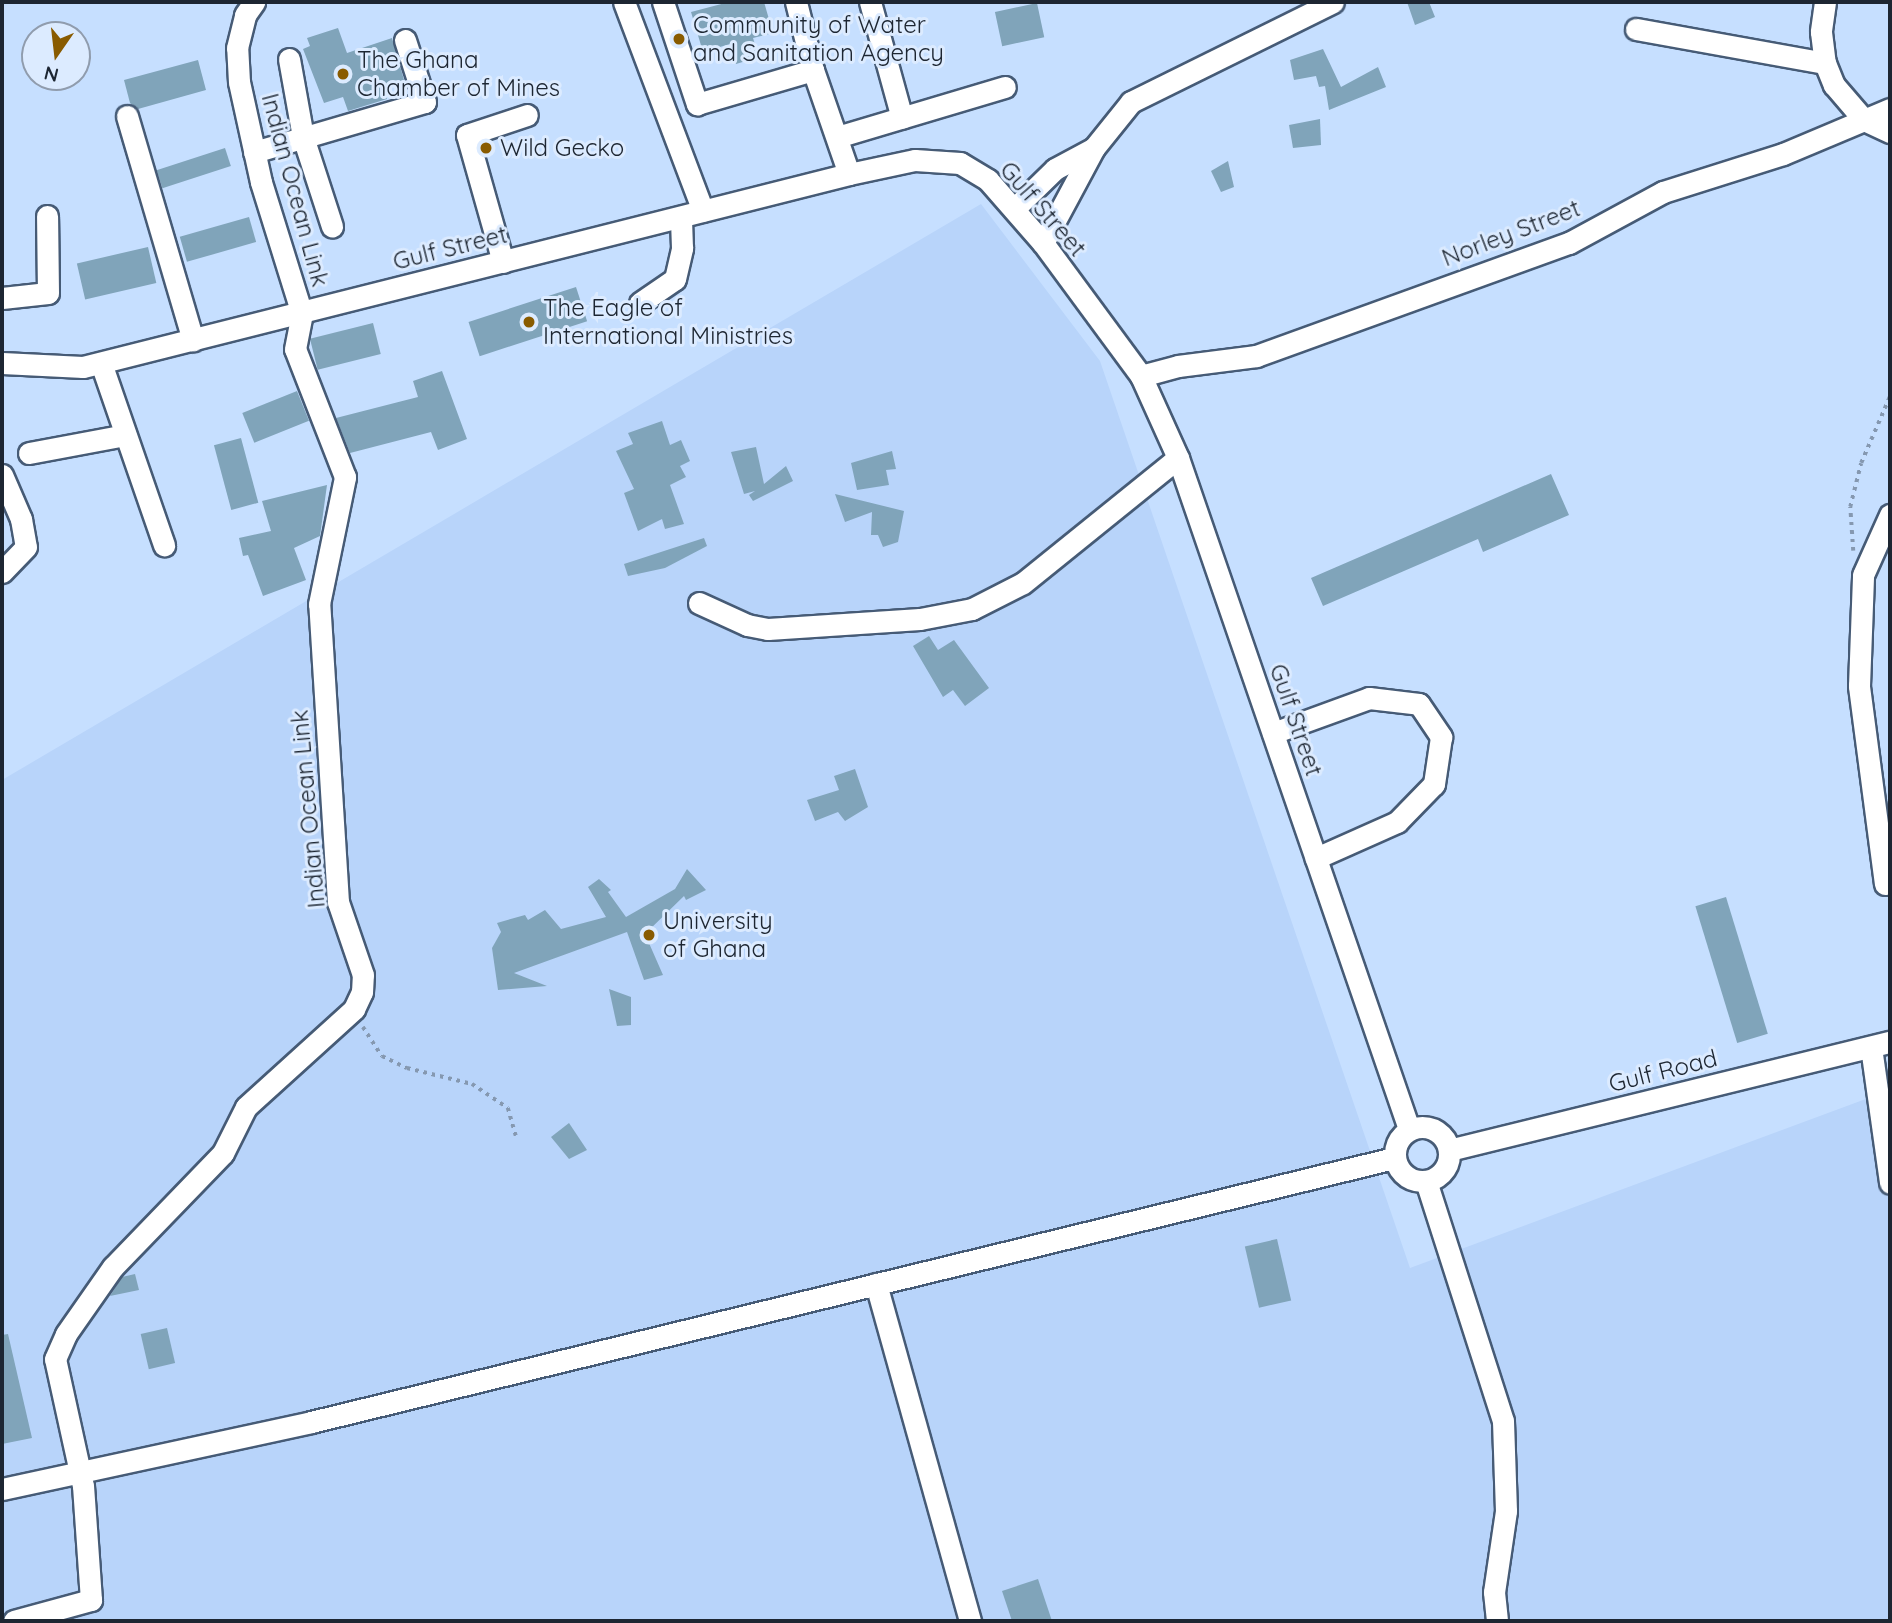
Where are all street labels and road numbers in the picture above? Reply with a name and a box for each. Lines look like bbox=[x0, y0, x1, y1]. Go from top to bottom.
street label: Indian Ocean Link bbox=[255, 90, 335, 290]
street label: Gulf Street bbox=[994, 156, 1092, 262]
street label: Norley Street bbox=[1438, 193, 1584, 273]
street label: Gulf Street bbox=[390, 220, 510, 276]
street label: Gulf Street bbox=[1263, 660, 1329, 780]
street label: Indian Ocean Link bbox=[285, 709, 331, 909]
street label: Gulf Road bbox=[1606, 1044, 1720, 1098]

